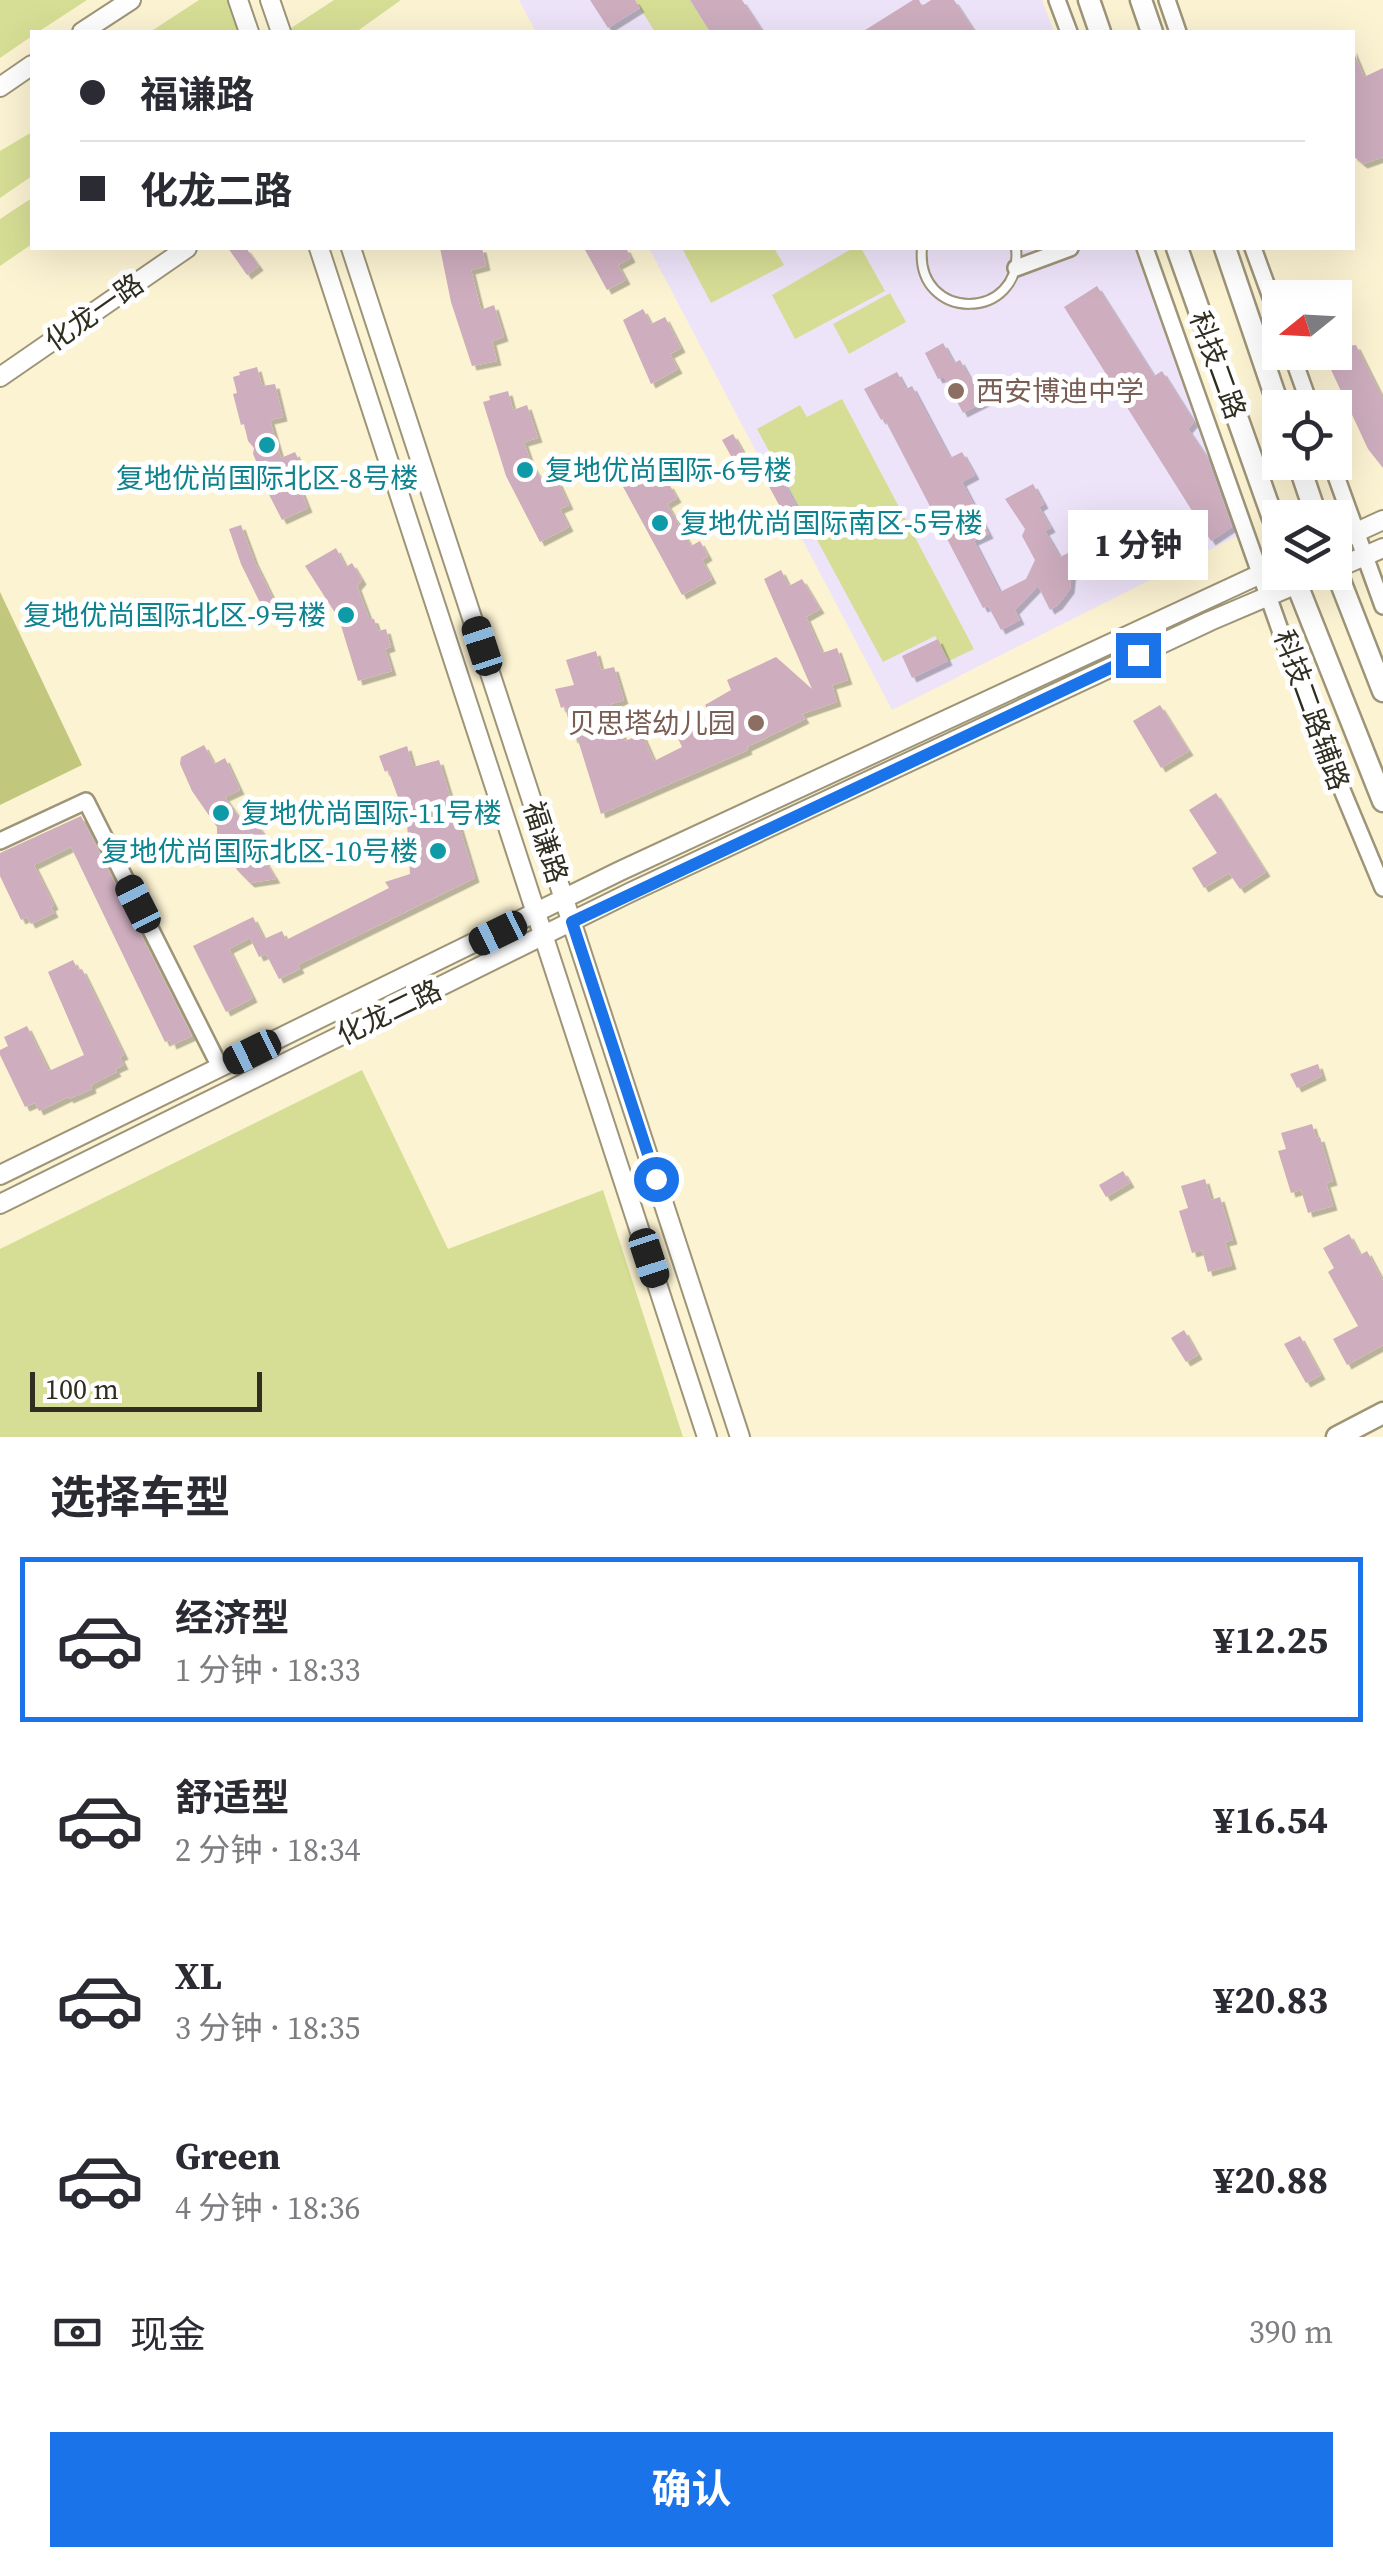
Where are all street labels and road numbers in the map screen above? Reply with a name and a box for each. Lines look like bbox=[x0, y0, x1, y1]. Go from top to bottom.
street label: 化龙一路 bbox=[37, 264, 151, 360]
street label: 科技二路 bbox=[1181, 306, 1255, 424]
street label: 科技二路辅路 bbox=[1265, 625, 1359, 795]
street label: 福谦路 bbox=[515, 796, 577, 888]
street label: 化龙二路 bbox=[330, 970, 448, 1054]

